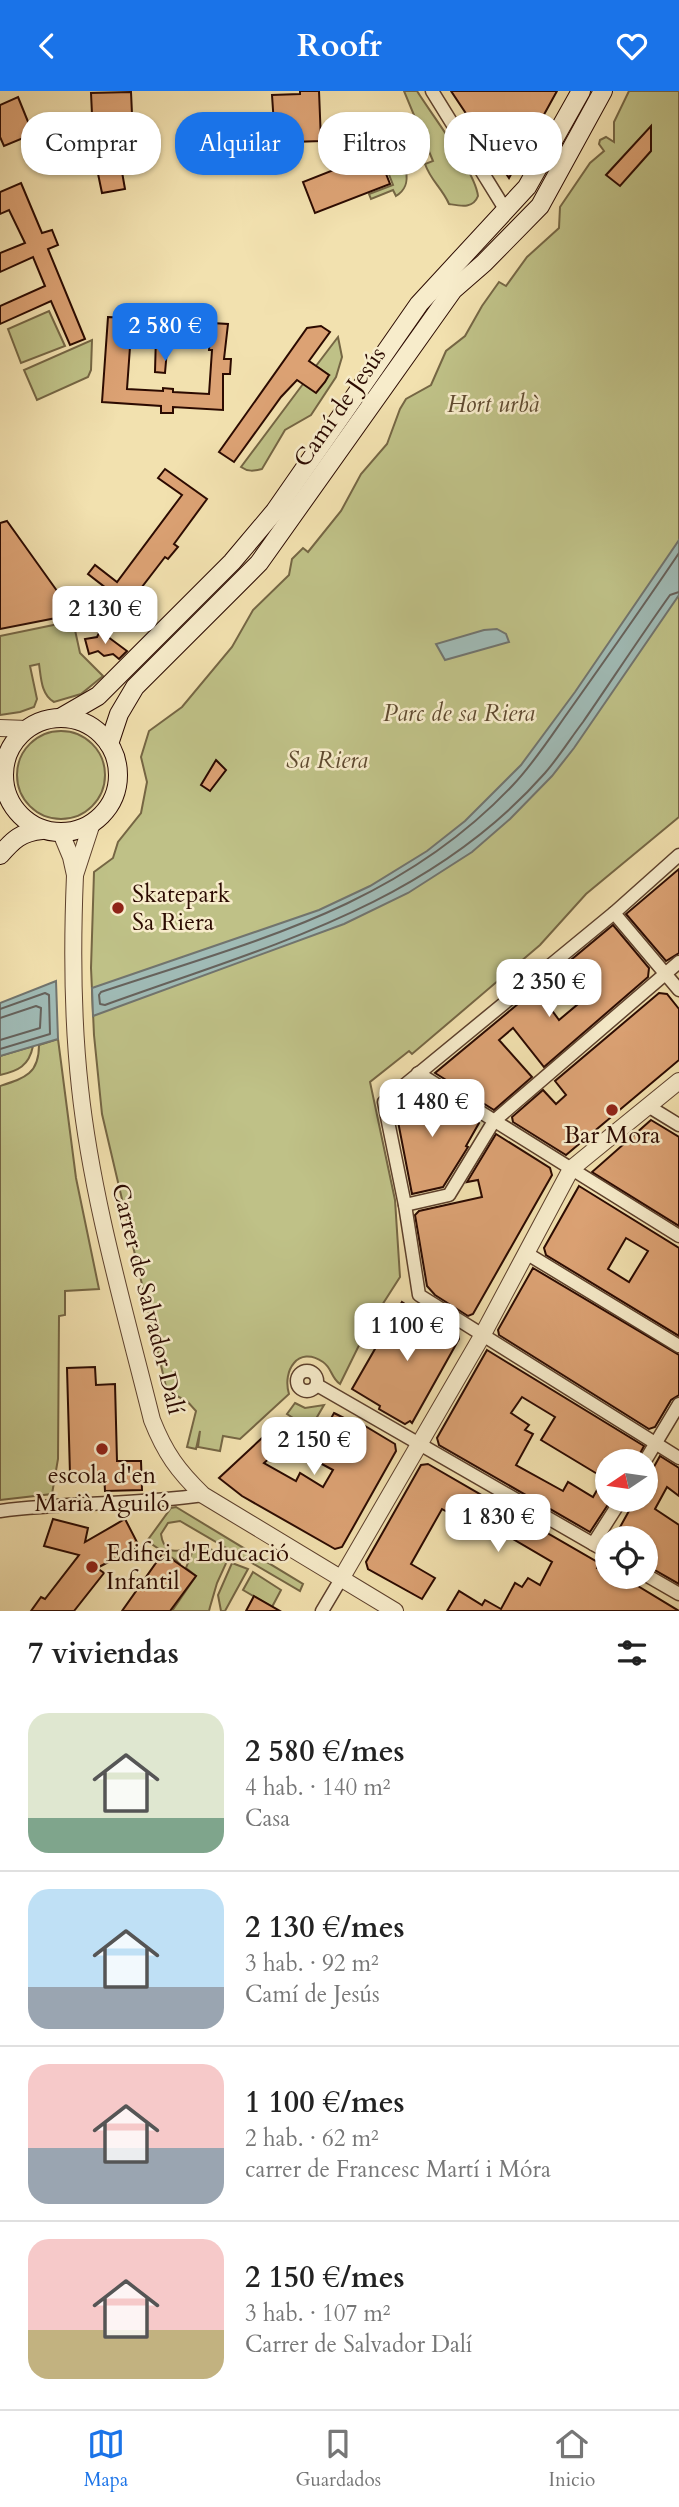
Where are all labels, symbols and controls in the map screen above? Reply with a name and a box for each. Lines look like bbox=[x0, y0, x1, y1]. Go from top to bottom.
text: Roofr bbox=[297, 24, 382, 68]
icon: back bbox=[28, 27, 66, 65]
icon: heart bbox=[613, 27, 651, 65]
chip: Comprar bbox=[21, 112, 161, 175]
chip: Alquilar bbox=[175, 112, 304, 175]
chip: Filtros bbox=[318, 112, 430, 175]
chip: Nuevo bbox=[444, 112, 562, 175]
pin: 2 580 € bbox=[100, 303, 230, 363]
text: 2 580 € bbox=[128, 310, 202, 341]
street label: Camí de Jesús bbox=[286, 340, 394, 474]
park label: Hort urbà bbox=[447, 388, 539, 421]
pin: 2 130 € bbox=[40, 587, 170, 646]
text: 2 130 € bbox=[68, 593, 142, 624]
park label: Parc de sa Riera bbox=[383, 697, 535, 730]
park label: Sa Riera bbox=[286, 744, 368, 777]
place label: Skatepark Sa Riera bbox=[132, 878, 231, 939]
marker: Skatepark Sa Riera bbox=[110, 900, 126, 916]
pin: 2 350 € bbox=[484, 960, 614, 1019]
text: 2 350 € bbox=[512, 966, 586, 997]
pin: 1 480 € bbox=[367, 1079, 497, 1139]
text: 1 480 € bbox=[395, 1086, 469, 1117]
marker: Bar Mora bbox=[604, 1102, 620, 1118]
place label: Bar Mora bbox=[564, 1119, 661, 1152]
street label: Carrer de Salvador Dalí bbox=[103, 1180, 193, 1418]
pin: 1 100 € bbox=[342, 1303, 472, 1363]
text: 1 100 € bbox=[370, 1310, 444, 1341]
pin: 2 150 € bbox=[249, 1417, 379, 1477]
text: 2 150 € bbox=[277, 1424, 351, 1455]
marker: escola d'en Marià Aguiló bbox=[94, 1441, 110, 1457]
north arrow bbox=[595, 1449, 658, 1512]
map controls bbox=[595, 1449, 658, 1589]
place label: escola d'en Marià Aguiló bbox=[35, 1459, 169, 1520]
pin: 1 830 € bbox=[433, 1495, 563, 1554]
text: 1 830 € bbox=[461, 1501, 535, 1532]
button: locate bbox=[595, 1526, 658, 1589]
place label: Edifici d'Educació Infantil bbox=[106, 1537, 289, 1598]
marker: Edifici d'Educació Infantil bbox=[84, 1559, 100, 1575]
text: 7 viviendas bbox=[28, 1633, 179, 1674]
icon: filters bbox=[613, 1634, 651, 1672]
text: 2 580 €/mes bbox=[245, 1731, 405, 1772]
icon: home bbox=[84, 1741, 168, 1825]
text: 4 hab. · 140 m² bbox=[245, 1772, 391, 1803]
text: Casa bbox=[245, 1803, 290, 1834]
text: 2 130 €/mes bbox=[245, 1907, 405, 1948]
icon: home bbox=[84, 1917, 168, 2001]
text: 3 hab. · 92 m² bbox=[245, 1948, 379, 1979]
text: Camí de Jesús bbox=[245, 1979, 380, 2010]
text: 1 100 €/mes bbox=[245, 2082, 405, 2123]
icon: home bbox=[84, 2092, 168, 2176]
text: 2 hab. · 62 m² bbox=[245, 2123, 379, 2154]
text: carrer de Francesc Martí i Móra bbox=[245, 2154, 551, 2185]
text: 2 150 €/mes bbox=[245, 2257, 405, 2298]
icon: home bbox=[84, 2267, 168, 2351]
text: 3 hab. · 107 m² bbox=[245, 2298, 391, 2329]
text: Carrer de Salvador Dalí bbox=[245, 2329, 472, 2360]
tab: Mapa bbox=[84, 2425, 128, 2493]
tab: Guardados bbox=[295, 2425, 381, 2493]
tab: Inicio bbox=[548, 2425, 595, 2493]

